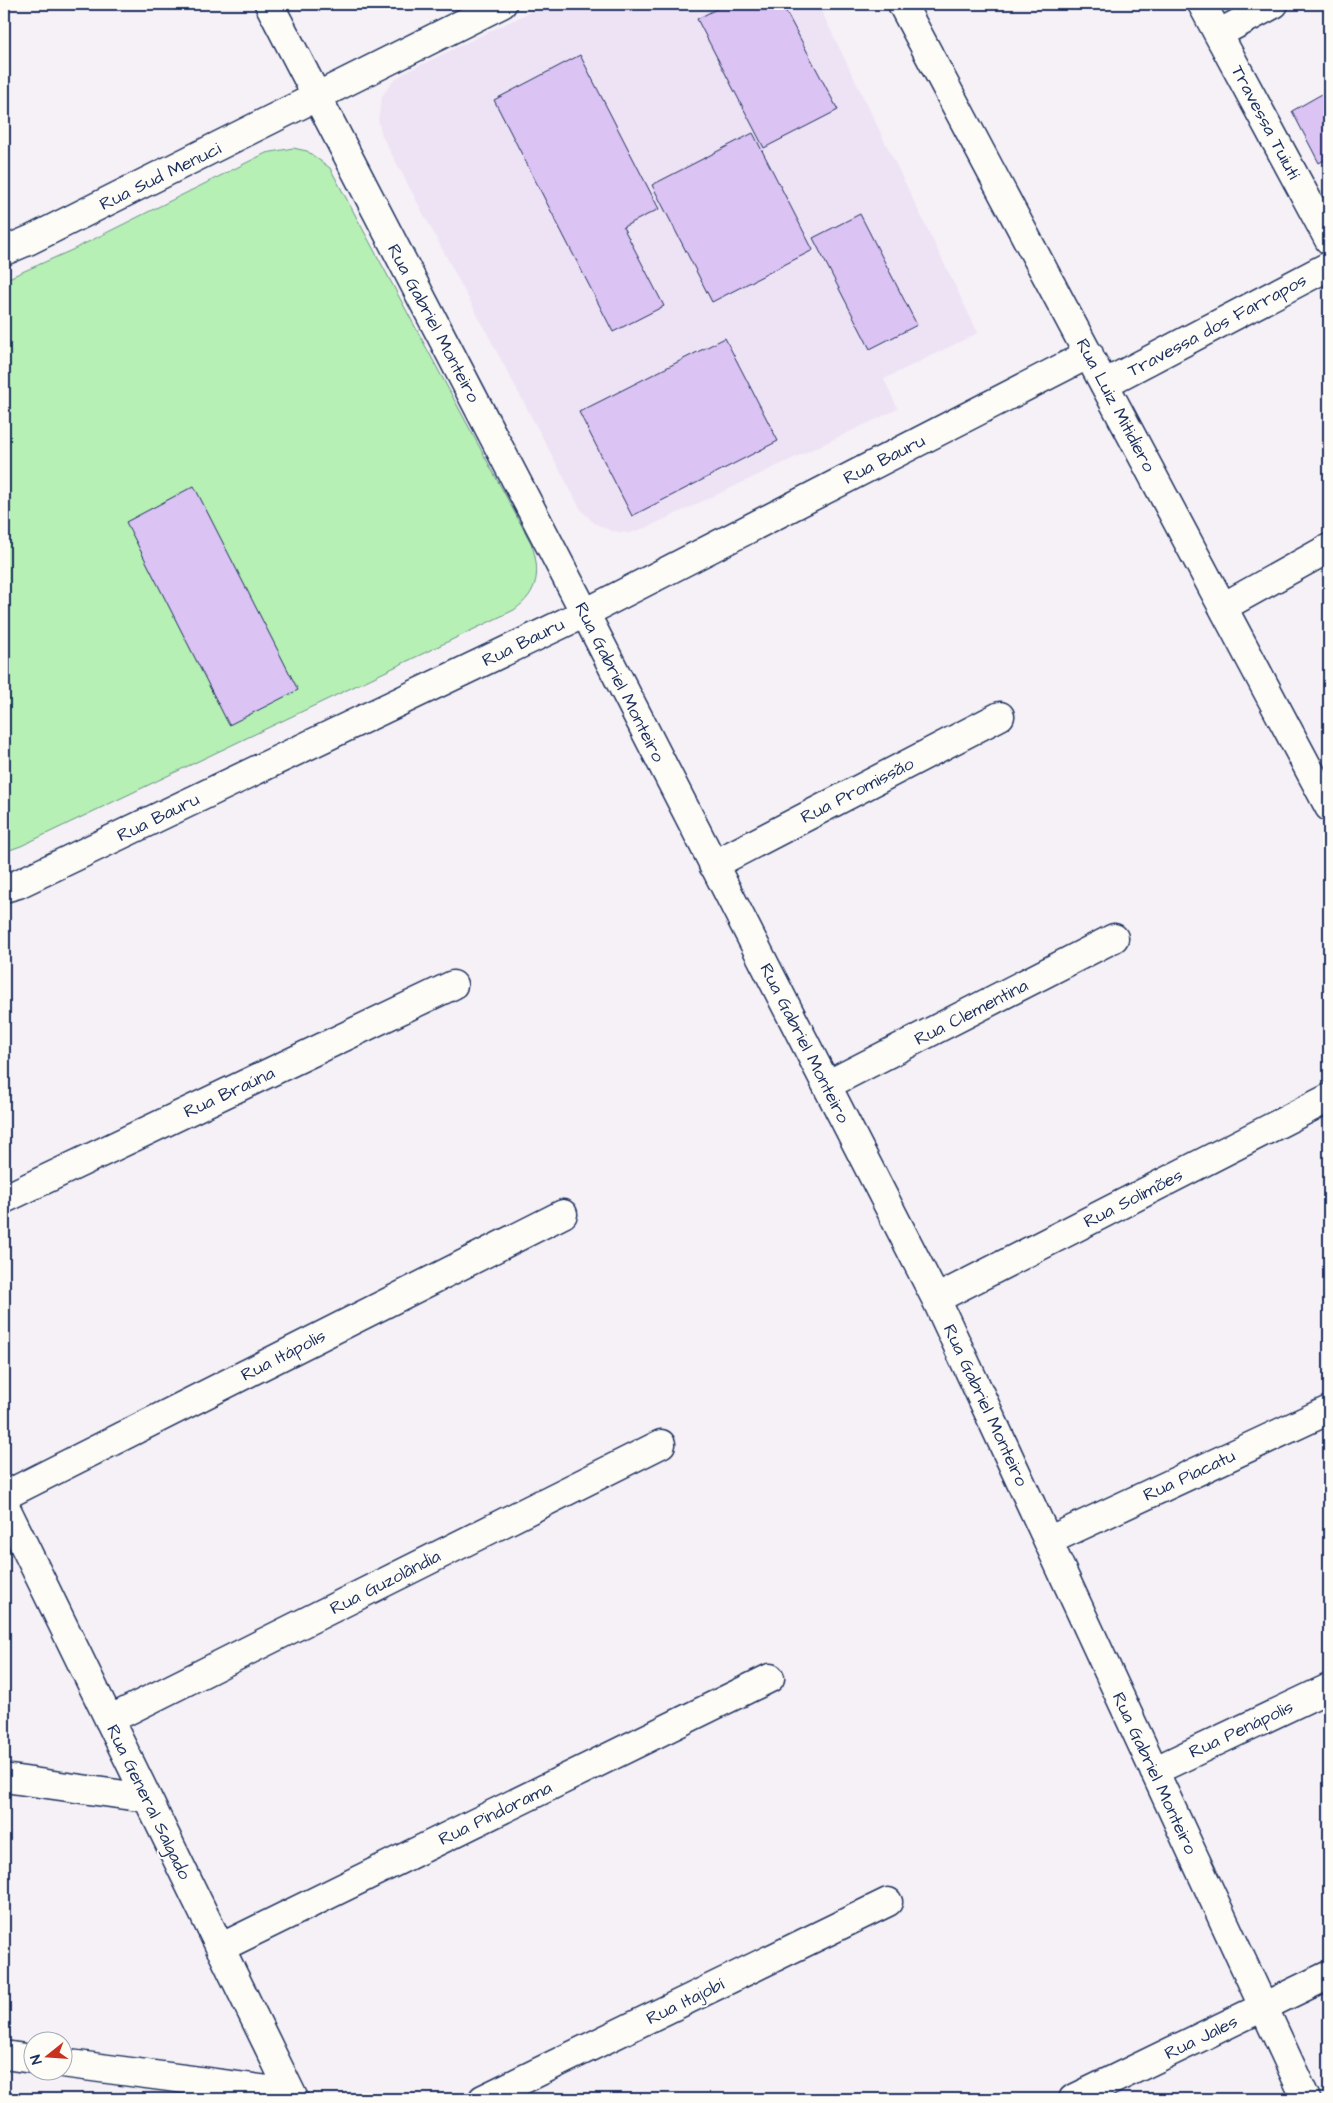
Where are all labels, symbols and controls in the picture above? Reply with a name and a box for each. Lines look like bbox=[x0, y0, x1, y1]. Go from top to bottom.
street label: Travessa Tuiutí bbox=[1225, 61, 1306, 184]
street label: Rua Sud Menuci bbox=[95, 136, 225, 217]
street label: Rua Gabriel Monteiro bbox=[381, 240, 486, 407]
street label: Travessa dos Farrapos bbox=[1123, 268, 1311, 383]
street label: Rua Luiz Mitidiero bbox=[1070, 334, 1161, 477]
street label: Rua Bauru bbox=[839, 428, 929, 491]
street label: Rua Gabriel Monteiro bbox=[568, 598, 671, 766]
street label: Rua Bauru bbox=[478, 612, 568, 673]
street label: Rua Promissão bbox=[796, 751, 918, 830]
street label: Rua Bauru bbox=[113, 787, 203, 848]
street label: Rua Gabriel Monteiro bbox=[753, 959, 856, 1127]
street label: Rua Clementina bbox=[910, 973, 1032, 1052]
street label: Rua Braúna bbox=[180, 1061, 279, 1124]
street label: Rua Solimões bbox=[1079, 1163, 1187, 1234]
street label: Rua Gabriel Monteiro bbox=[937, 1320, 1034, 1490]
street label: Rua Itápolis bbox=[236, 1323, 330, 1388]
street label: Rua Piacatu bbox=[1139, 1443, 1239, 1508]
street label: Rua Guzolândia bbox=[326, 1544, 445, 1621]
street label: Rua Gabriel Monteiro bbox=[1106, 1688, 1203, 1858]
street label: Rua Penápolis bbox=[1185, 1694, 1297, 1765]
street label: Rua General Salgado bbox=[99, 1720, 197, 1884]
street label: Rua Pindorama bbox=[434, 1775, 556, 1852]
street label: Rua Itajobí bbox=[642, 1972, 729, 2031]
street label: Rua Jales bbox=[1160, 2009, 1242, 2066]
north arrow bbox=[22, 2030, 72, 2080]
text: N bbox=[26, 2052, 47, 2067]

